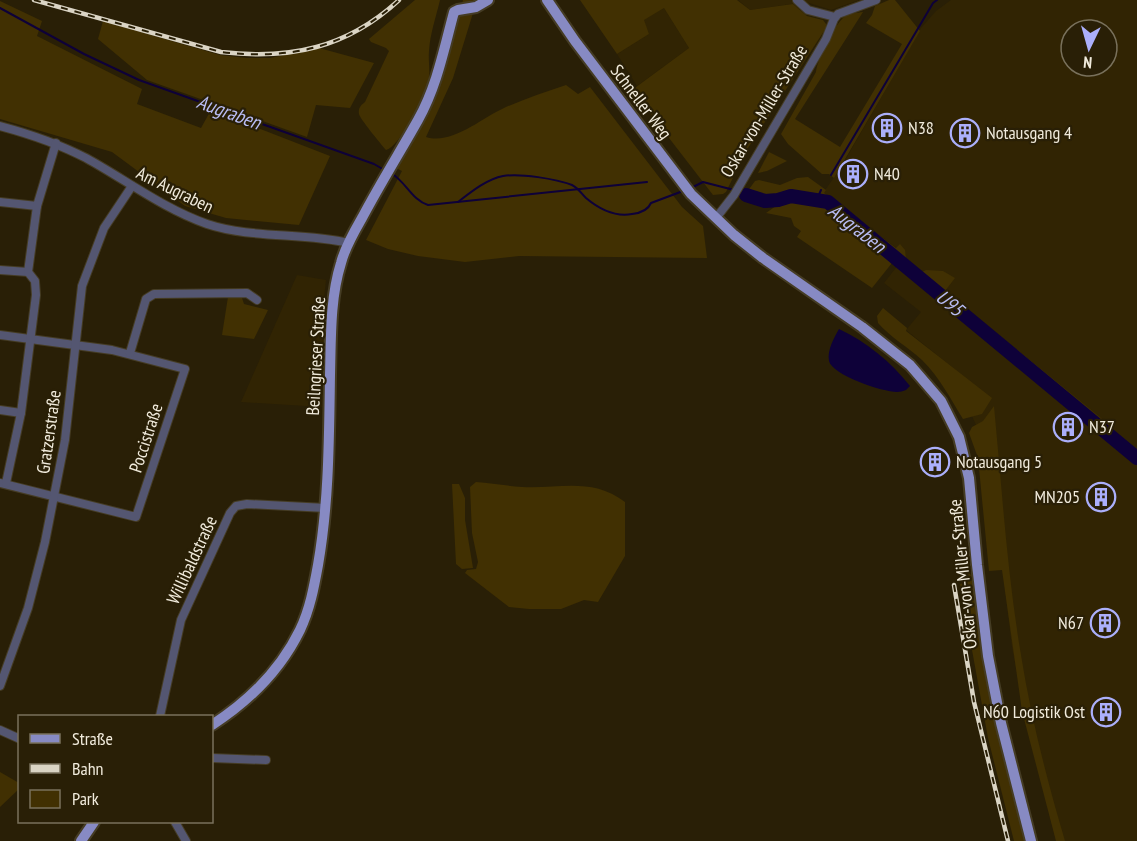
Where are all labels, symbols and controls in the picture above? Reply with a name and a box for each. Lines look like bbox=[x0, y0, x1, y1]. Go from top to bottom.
north arrow bbox=[1059, 18, 1119, 78]
street label: Oskar-von-Miller-Straße bbox=[715, 40, 812, 181]
text: N bbox=[1083, 53, 1093, 73]
street label: Schneller Weg bbox=[606, 60, 677, 144]
water label: Augraben bbox=[194, 89, 266, 136]
building icon: N38 bbox=[871, 112, 903, 144]
place label: N38 bbox=[908, 116, 934, 139]
building icon: Notausgang 4 bbox=[949, 117, 981, 149]
place label: Notausgang 4 bbox=[986, 121, 1072, 144]
building icon: N40 bbox=[837, 158, 869, 190]
street label: Am Augraben bbox=[133, 161, 218, 218]
place label: N40 bbox=[874, 162, 900, 185]
water label: Augraben bbox=[823, 197, 892, 259]
water label: U95 bbox=[931, 284, 971, 323]
street label: Beilngrieser Straße bbox=[301, 296, 330, 416]
street label: Gratzerstraße bbox=[31, 389, 66, 475]
street label: Poccistraße bbox=[124, 400, 167, 475]
building icon: N37 bbox=[1052, 411, 1084, 443]
place label: N37 bbox=[1089, 415, 1115, 438]
building icon: Notausgang 5 bbox=[919, 446, 951, 478]
place label: Notausgang 5 bbox=[956, 450, 1042, 473]
building icon: MN205 bbox=[1085, 481, 1117, 513]
place label: MN205 bbox=[1035, 485, 1080, 508]
street label: Oskar-von-Miller-Straße bbox=[943, 498, 982, 650]
street label: Willibaldstraße bbox=[161, 512, 222, 608]
building icon: N67 bbox=[1089, 607, 1121, 639]
place label: N67 bbox=[1058, 611, 1084, 634]
building icon: N60 Logistik Ost bbox=[1090, 696, 1122, 728]
place label: N60 Logistik Ost bbox=[983, 700, 1085, 723]
legend bbox=[18, 715, 213, 823]
text: Straße bbox=[72, 727, 113, 750]
text: Bahn bbox=[72, 757, 104, 780]
text: Park bbox=[72, 787, 99, 810]

